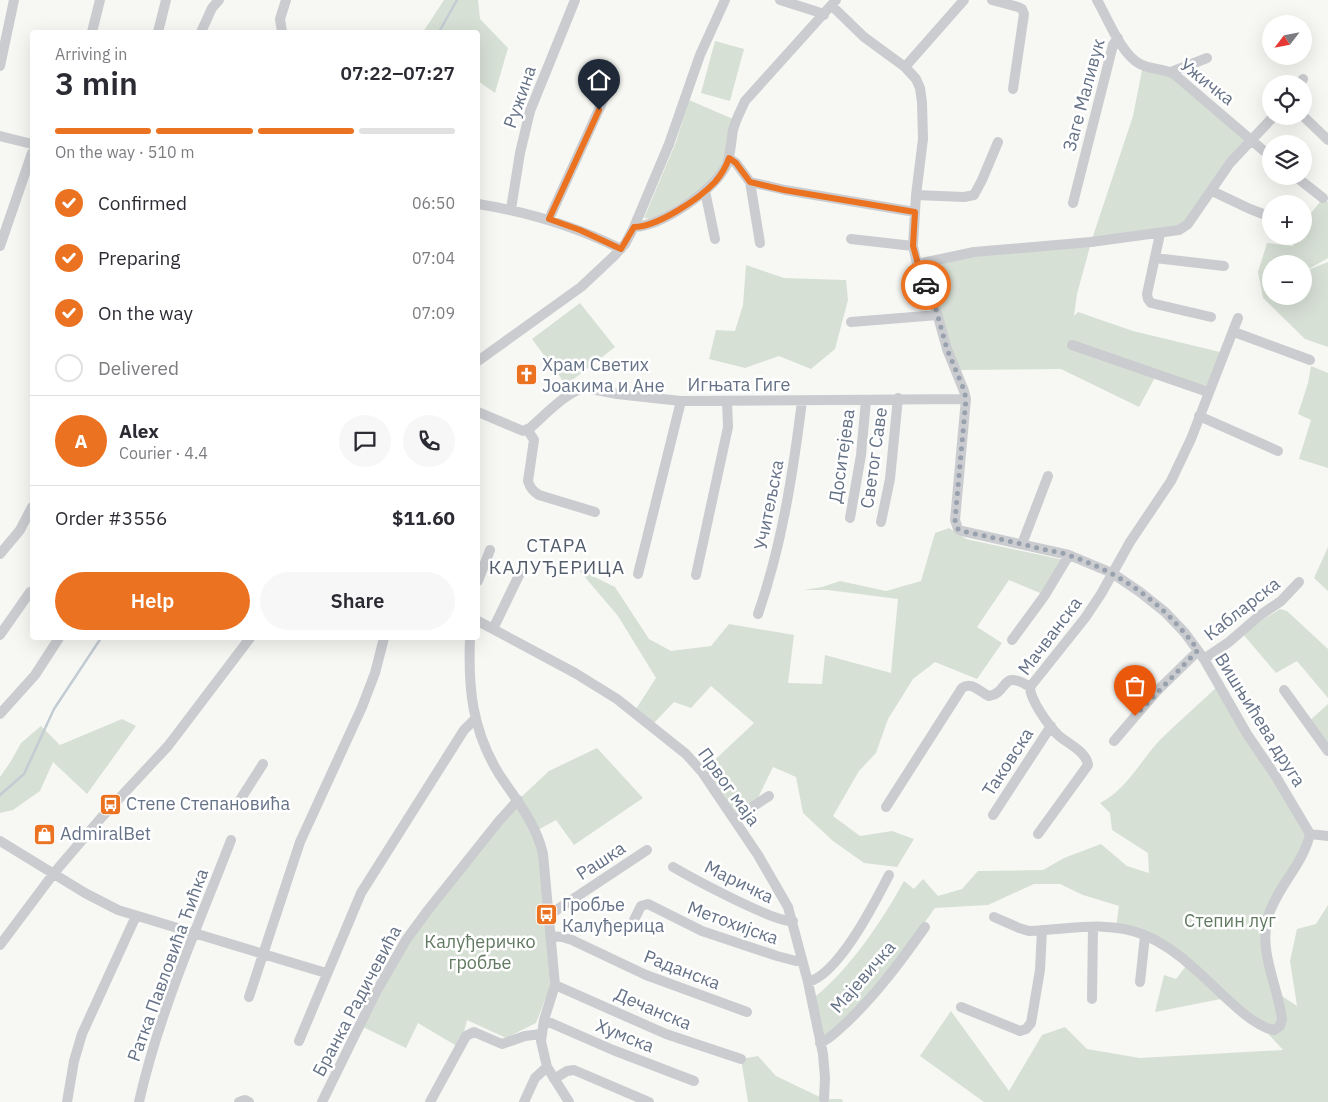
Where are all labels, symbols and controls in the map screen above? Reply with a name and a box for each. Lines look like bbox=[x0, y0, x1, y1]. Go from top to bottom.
north arrow bbox=[1262, 15, 1312, 65]
map controls bbox=[1262, 15, 1312, 305]
street label: Заге Маливук bbox=[1057, 36, 1110, 154]
text: Arriving in bbox=[55, 44, 127, 64]
street label: Ужичка bbox=[1175, 53, 1240, 110]
pin bbox=[578, 59, 620, 110]
text: 07:22–07:27 bbox=[341, 61, 455, 85]
text: 3 min bbox=[55, 62, 138, 104]
street label: Ружина bbox=[498, 62, 541, 131]
icon: home bbox=[585, 66, 613, 94]
button: locate bbox=[1262, 75, 1312, 125]
button: layers bbox=[1262, 135, 1312, 185]
text: On the way · 510 m bbox=[55, 142, 194, 162]
icon: check bbox=[55, 189, 83, 217]
text: Confirmed bbox=[98, 191, 187, 215]
text: 06:50 bbox=[412, 193, 455, 213]
button: + bbox=[1262, 195, 1312, 245]
icon: check bbox=[55, 244, 83, 272]
text: Preparing bbox=[98, 246, 180, 270]
text: 07:04 bbox=[412, 248, 455, 268]
button: − bbox=[1262, 255, 1312, 305]
courier bbox=[901, 260, 951, 310]
icon: car bbox=[912, 271, 940, 299]
icon: check bbox=[55, 299, 83, 327]
text: On the way bbox=[98, 301, 193, 325]
text: 07:09 bbox=[412, 303, 455, 323]
place label: Храм Светих Јоакима и Ане bbox=[542, 353, 665, 397]
text: Delivered bbox=[98, 356, 179, 380]
church icon: Храм Светих Јоакима и Ане bbox=[514, 363, 538, 387]
street label: Игњата Гиге bbox=[688, 373, 791, 396]
street label: Светог Саве bbox=[855, 406, 892, 510]
street label: Доситејева bbox=[824, 407, 860, 504]
button: chat bbox=[339, 415, 391, 467]
button: phone bbox=[403, 415, 455, 467]
text: Alex bbox=[119, 419, 159, 443]
text: A bbox=[74, 429, 88, 453]
text: Courier · 4.4 bbox=[119, 443, 208, 463]
street label: Учитељска bbox=[749, 457, 789, 552]
text: Order #3556 bbox=[55, 506, 167, 530]
text: $11.60 bbox=[392, 506, 455, 530]
district label: СТАРА КАЛУЂЕРИЦА bbox=[489, 533, 625, 579]
button: Help bbox=[55, 572, 250, 630]
button: Share bbox=[260, 572, 455, 630]
street label: Кабларска bbox=[1199, 572, 1285, 645]
street label: Мачванска bbox=[1013, 592, 1087, 679]
street label: Вишњићева друга bbox=[1210, 649, 1311, 791]
pin bbox=[1114, 665, 1156, 716]
icon: bag bbox=[1121, 672, 1149, 700]
street label: Таковска bbox=[977, 723, 1038, 800]
street label: Првог маја bbox=[693, 743, 766, 831]
bus stop icon: Степе Степановића bbox=[98, 792, 122, 816]
place label: Степе Степановића bbox=[126, 792, 291, 815]
shop icon: AdmiralBet bbox=[32, 822, 56, 846]
place label: AdmiralBet bbox=[60, 822, 151, 845]
street label: Рашка bbox=[572, 836, 630, 885]
street label: Маричка bbox=[701, 855, 778, 908]
street label: Ратка Павловића Ћићка bbox=[122, 865, 213, 1064]
place label: Гробље Калуђерица bbox=[562, 893, 665, 937]
street label: Метохијска bbox=[685, 895, 782, 950]
bus stop icon: Гробље Калуђерица bbox=[534, 903, 558, 927]
park label: Степин луг bbox=[1184, 909, 1276, 932]
street label: Бранка Радичевића bbox=[307, 921, 406, 1080]
park label: Калуђеричко гробље bbox=[424, 930, 536, 974]
street label: Мајевичка bbox=[825, 936, 901, 1018]
street label: Раданска bbox=[641, 944, 724, 995]
street label: Дечанска bbox=[611, 982, 695, 1035]
street label: Хумска bbox=[593, 1013, 658, 1058]

